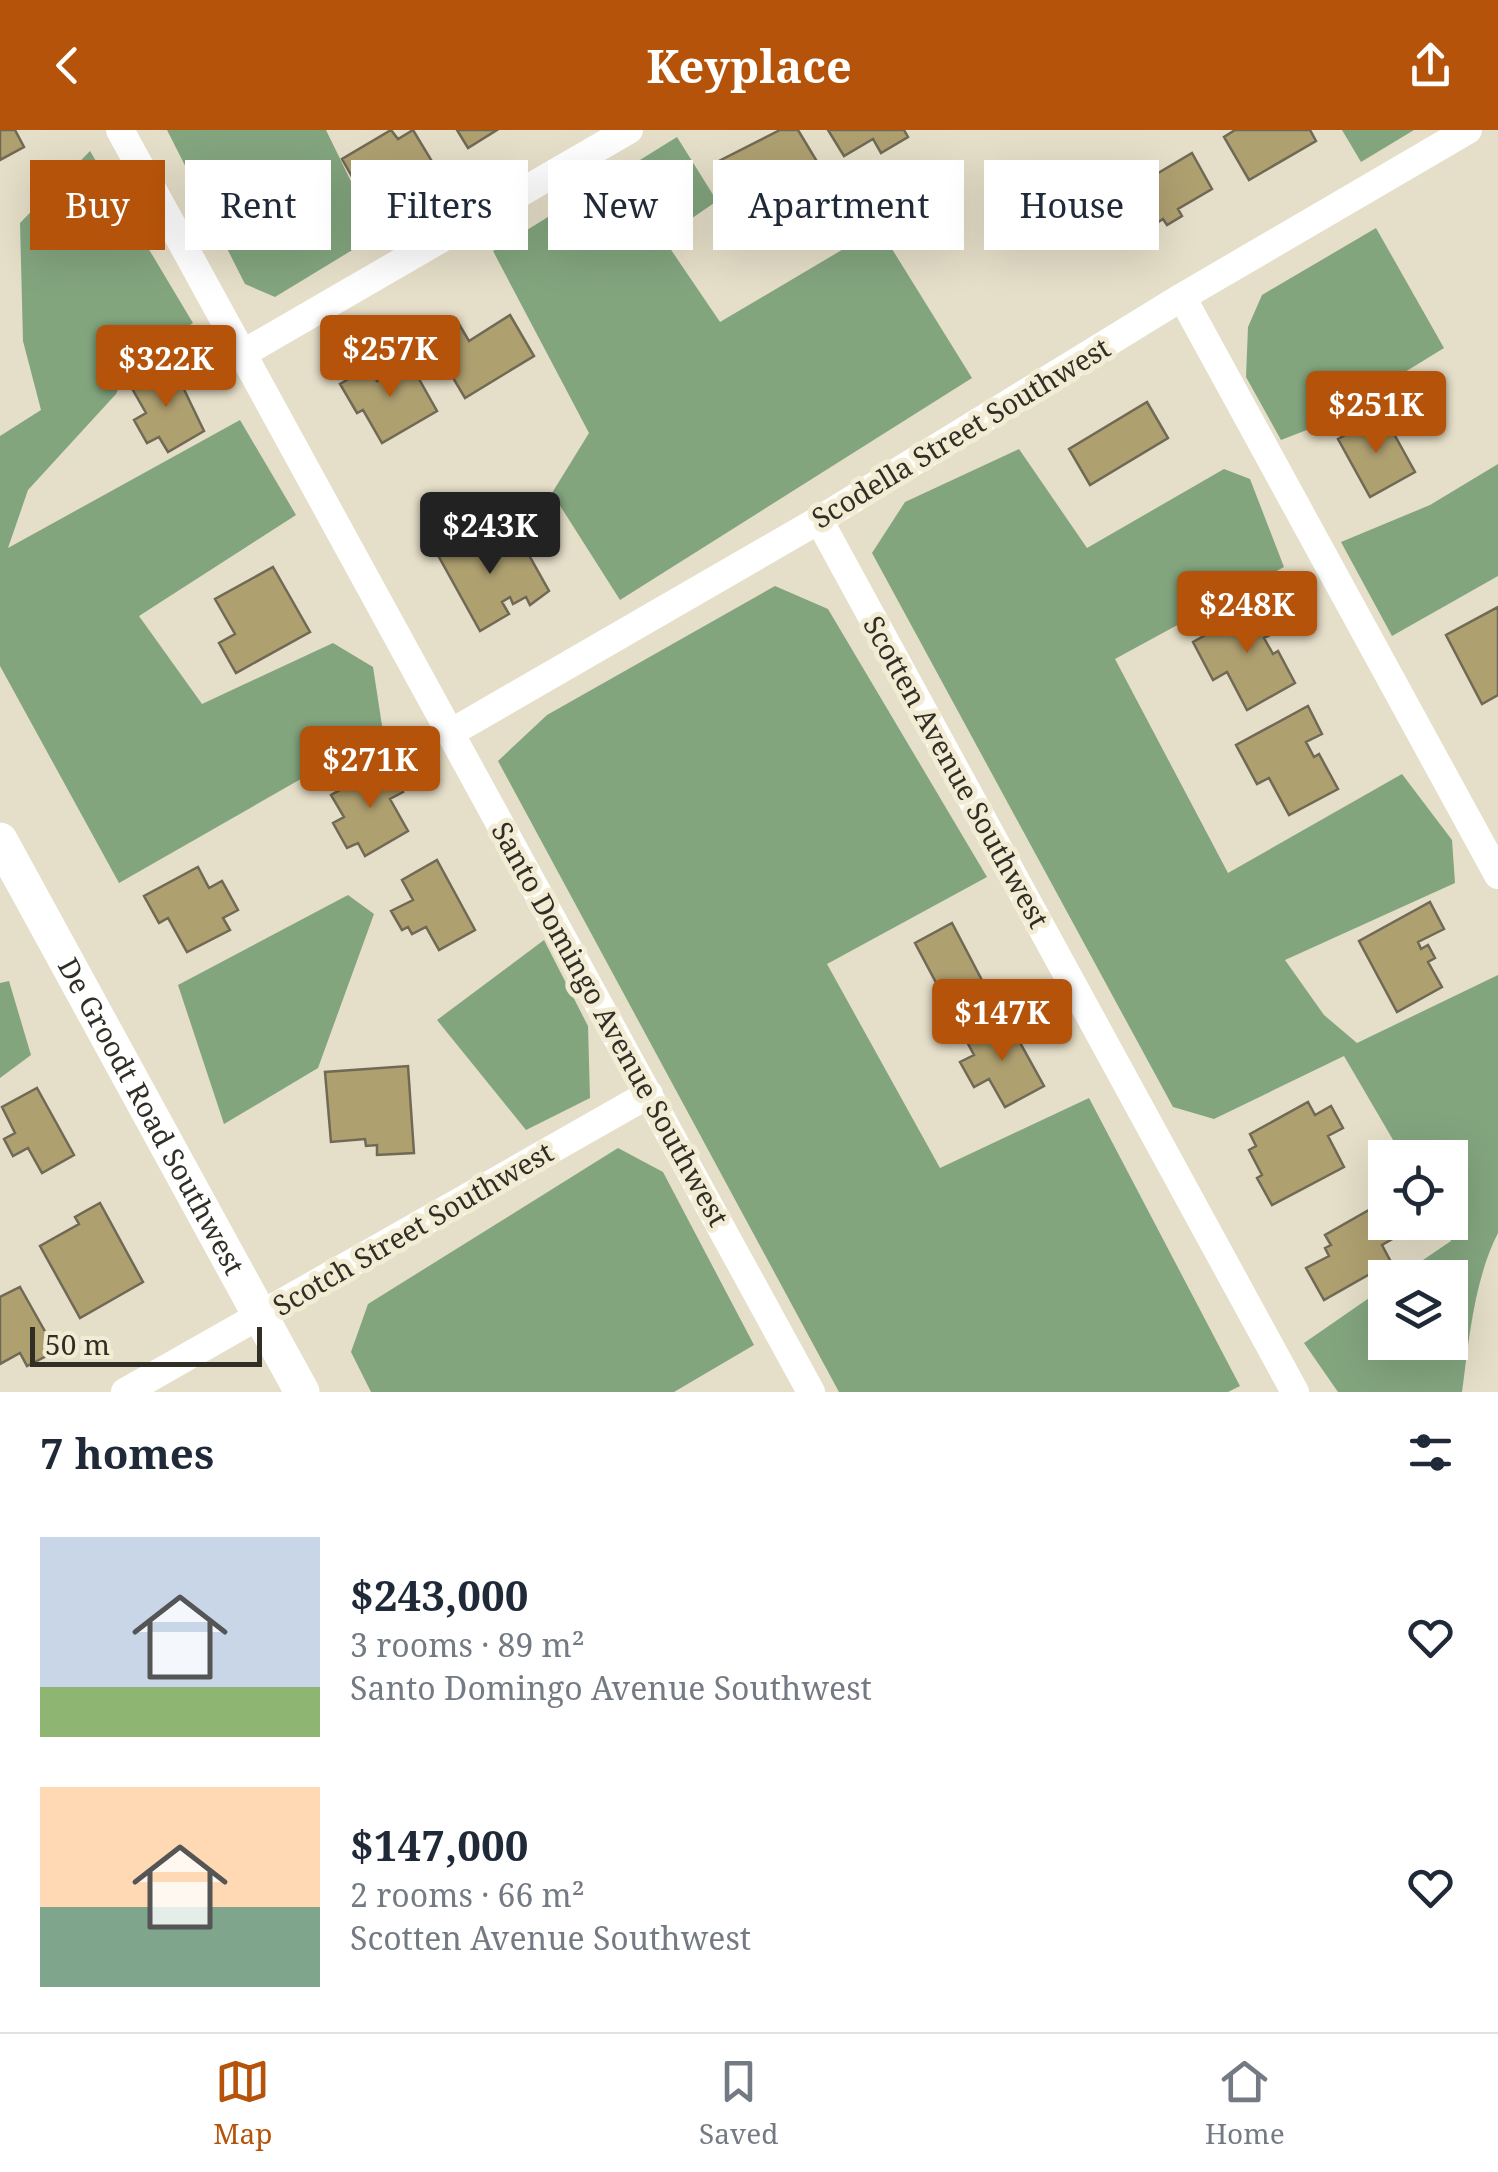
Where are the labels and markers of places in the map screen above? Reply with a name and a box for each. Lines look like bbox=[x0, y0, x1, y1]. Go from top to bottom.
pin: $257K bbox=[320, 315, 460, 400]
pin: $322K bbox=[96, 325, 236, 410]
pin: $251K bbox=[1306, 371, 1446, 456]
pin: $243K bbox=[420, 492, 560, 577]
pin: $248K bbox=[1177, 571, 1317, 656]
pin: $271K bbox=[300, 726, 440, 811]
pin: $147K bbox=[932, 979, 1072, 1064]

